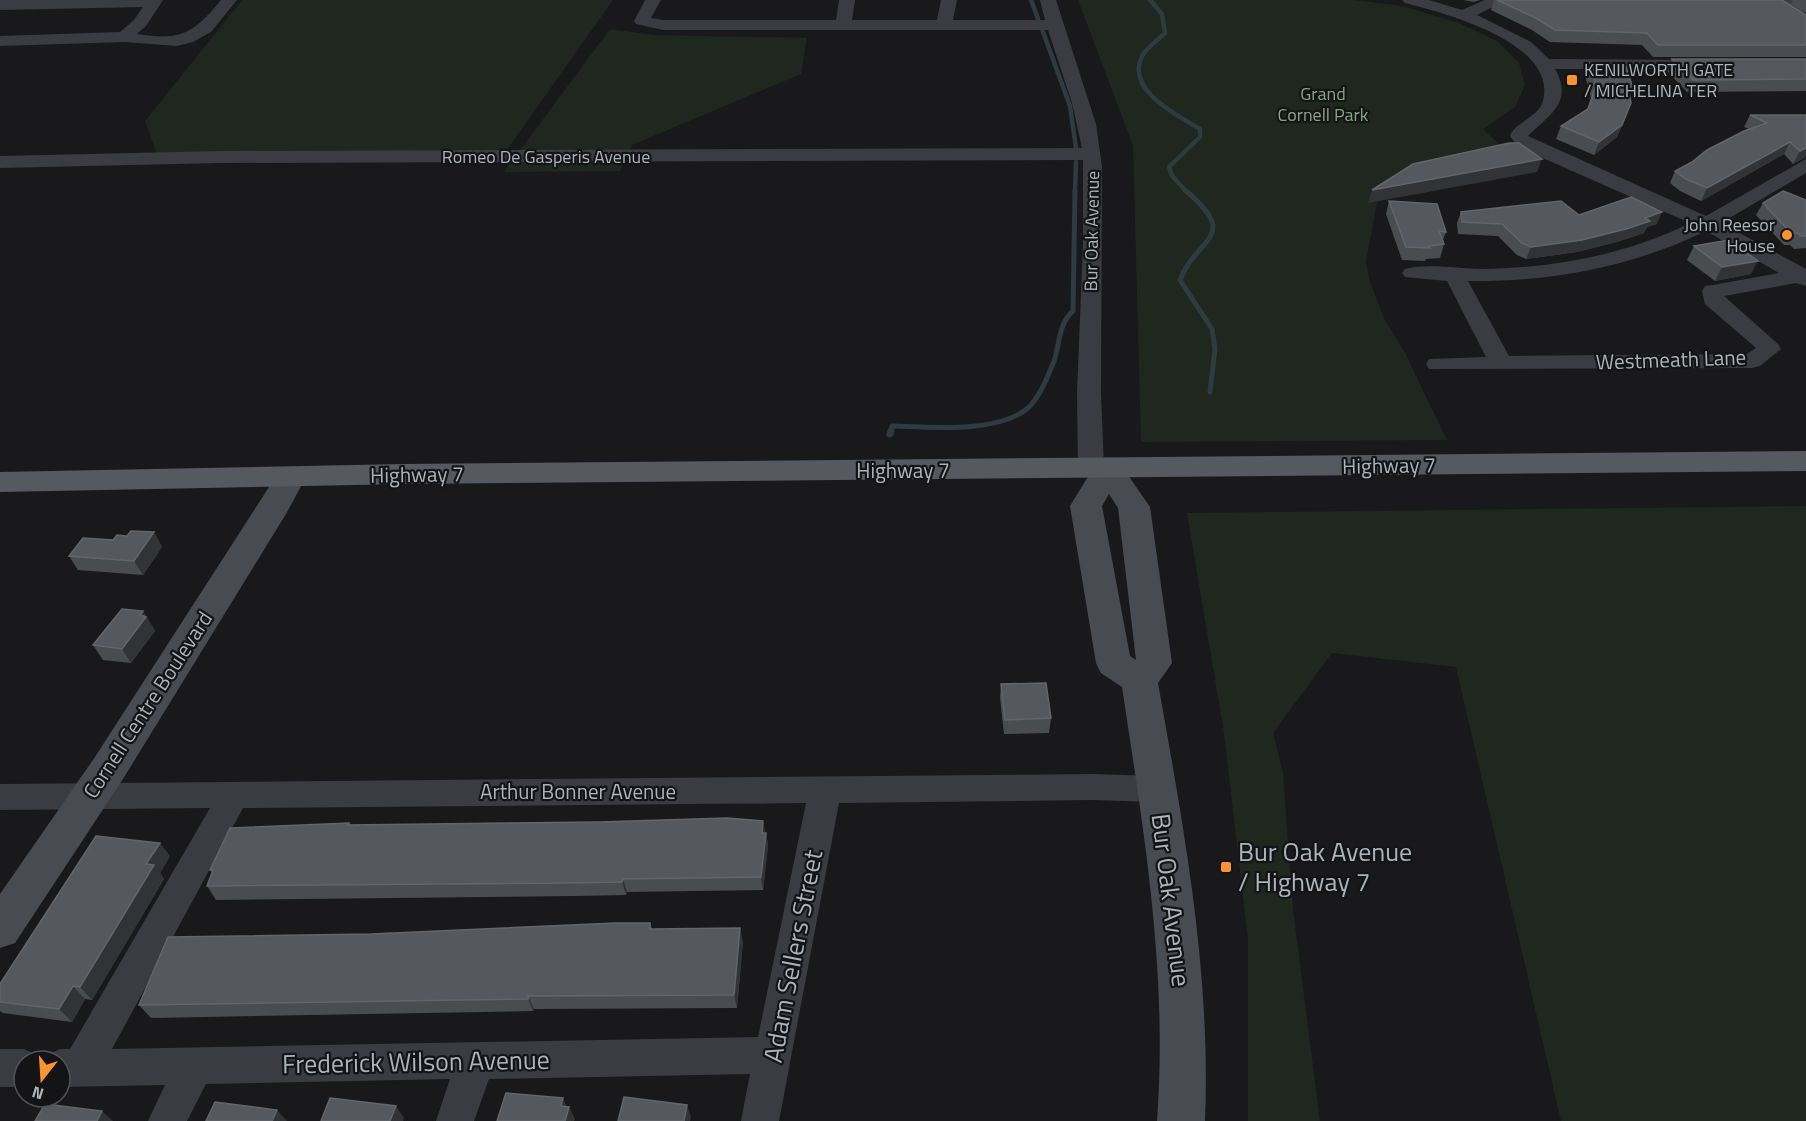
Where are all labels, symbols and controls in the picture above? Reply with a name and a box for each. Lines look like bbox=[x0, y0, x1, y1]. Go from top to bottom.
place label: KENILWORTH GATE / MICHELINA TER bbox=[1584, 56, 1733, 104]
marker: KENILWORTH GATE / MICHELINA TER bbox=[1565, 73, 1579, 87]
park label: Grand Cornell Park bbox=[1278, 80, 1369, 128]
street label: Romeo De Gasperis Avenue bbox=[442, 143, 650, 170]
street label: Bur Oak Avenue bbox=[1077, 170, 1106, 292]
place label: John Reesor House bbox=[1684, 211, 1775, 259]
marker: John Reesor House bbox=[1780, 228, 1794, 242]
street label: Westmeath Lane bbox=[1595, 340, 1747, 378]
street label: Highway 7 bbox=[1342, 448, 1436, 482]
street label: Highway 7 bbox=[856, 454, 950, 486]
street label: Highway 7 bbox=[370, 457, 464, 491]
street label: Cornell Centre Boulevard bbox=[75, 605, 220, 804]
street label: Arthur Bonner Avenue bbox=[480, 775, 676, 807]
street label: Bur Oak Avenue bbox=[1142, 811, 1201, 989]
place label: Bur Oak Avenue / Highway 7 bbox=[1238, 832, 1412, 901]
street label: Adam Sellers Street bbox=[753, 846, 832, 1066]
marker: Bur Oak Avenue / Highway 7 bbox=[1219, 860, 1233, 874]
street label: Frederick Wilson Avenue bbox=[282, 1040, 550, 1083]
north arrow bbox=[12, 1049, 72, 1109]
text: N bbox=[29, 1080, 46, 1106]

